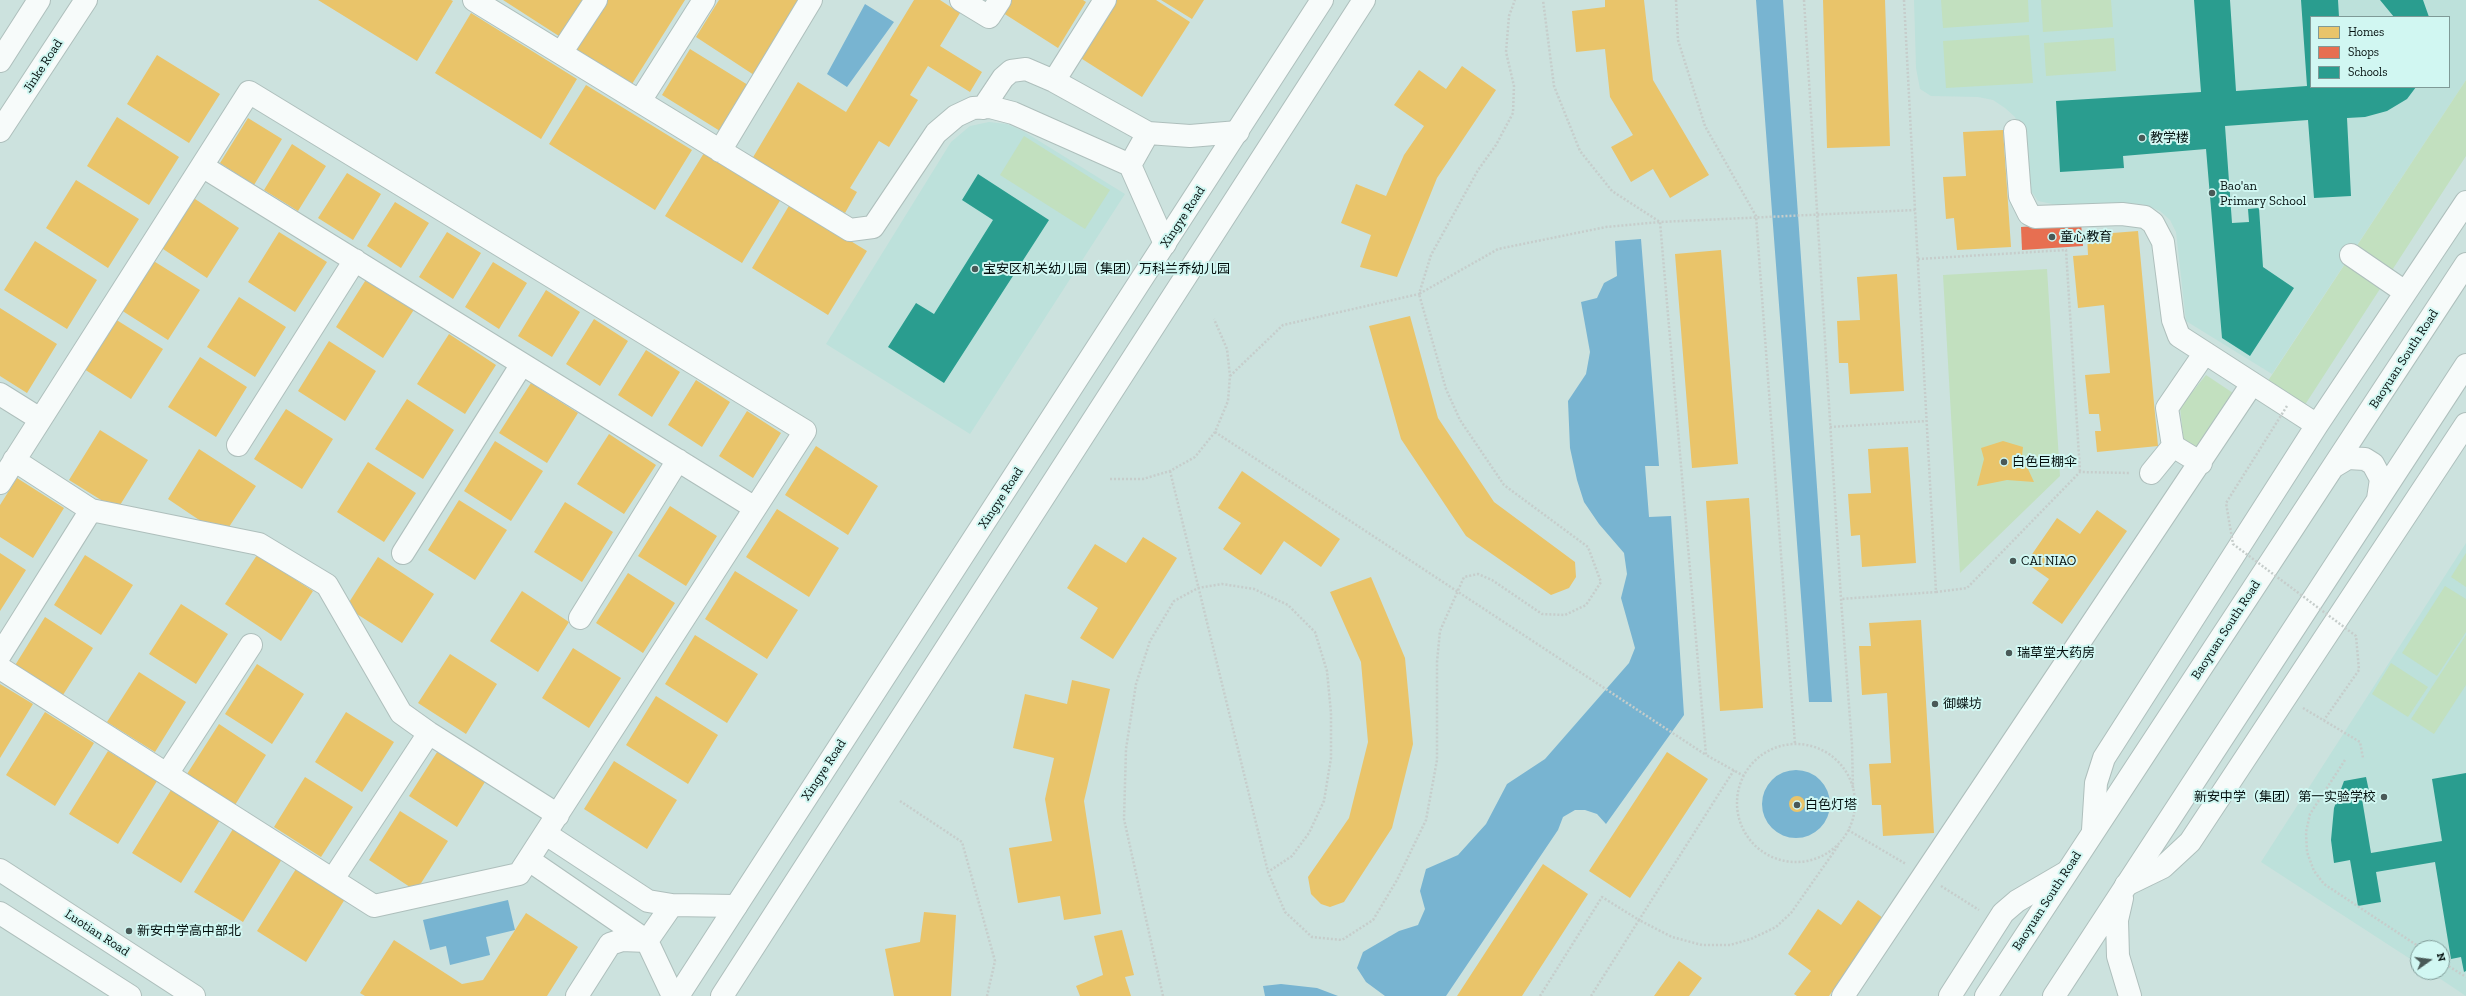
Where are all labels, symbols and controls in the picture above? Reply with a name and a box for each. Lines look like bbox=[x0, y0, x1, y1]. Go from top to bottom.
legend bbox=[2310, 16, 2450, 88]
text: Homes bbox=[2348, 25, 2384, 39]
street label: Jinke Road bbox=[20, 36, 66, 96]
text: Shops bbox=[2348, 45, 2379, 59]
text: Schools bbox=[2348, 65, 2387, 79]
place label: 教学楼 bbox=[2150, 130, 2189, 146]
marker: 教学楼 bbox=[2137, 133, 2147, 143]
place label: Bao'an Primary School bbox=[2220, 178, 2306, 209]
street label: Xingye Road bbox=[1157, 183, 1209, 251]
marker: Bao'an Primary School bbox=[2207, 188, 2217, 198]
place label: 童心教育 bbox=[2060, 229, 2112, 245]
marker: 童心教育 bbox=[2047, 232, 2057, 242]
place label: 宝安区机关幼儿园（集团）万科兰乔幼儿园 bbox=[983, 261, 1230, 277]
marker: 宝安区机关幼儿园（集团）万科兰乔幼儿园 bbox=[970, 264, 980, 274]
street label: Baoyuan South Road bbox=[2366, 306, 2442, 412]
place label: 白色巨棚伞 bbox=[2012, 454, 2077, 470]
marker: 白色巨棚伞 bbox=[1999, 457, 2009, 467]
street label: Xingye Road bbox=[975, 464, 1027, 532]
place label: CAI NIAO bbox=[2021, 553, 2076, 569]
marker: CAI NIAO bbox=[2008, 556, 2018, 566]
street label: Baoyuan South Road bbox=[2188, 577, 2264, 683]
place label: 瑞草堂大药房 bbox=[2017, 645, 2095, 661]
marker: 瑞草堂大药房 bbox=[2004, 648, 2014, 658]
place label: 御蝶坊 bbox=[1943, 696, 1982, 712]
marker: 御蝶坊 bbox=[1930, 699, 1940, 709]
street label: Xingye Road bbox=[798, 736, 850, 804]
place label: 新安中学（集团）第一实验学校 bbox=[2194, 789, 2376, 805]
marker: 新安中学（集团）第一实验学校 bbox=[2379, 792, 2389, 802]
place label: 白色灯塔 bbox=[1805, 797, 1857, 813]
marker: 白色灯塔 bbox=[1792, 800, 1802, 810]
street label: Baoyuan South Road bbox=[2009, 848, 2085, 954]
street label: Luotian Road bbox=[62, 906, 132, 960]
place label: 新安中学高中部北 bbox=[137, 923, 241, 939]
marker: 新安中学高中部北 bbox=[124, 926, 134, 936]
north arrow bbox=[2410, 940, 2450, 980]
text: N bbox=[2434, 952, 2448, 963]

